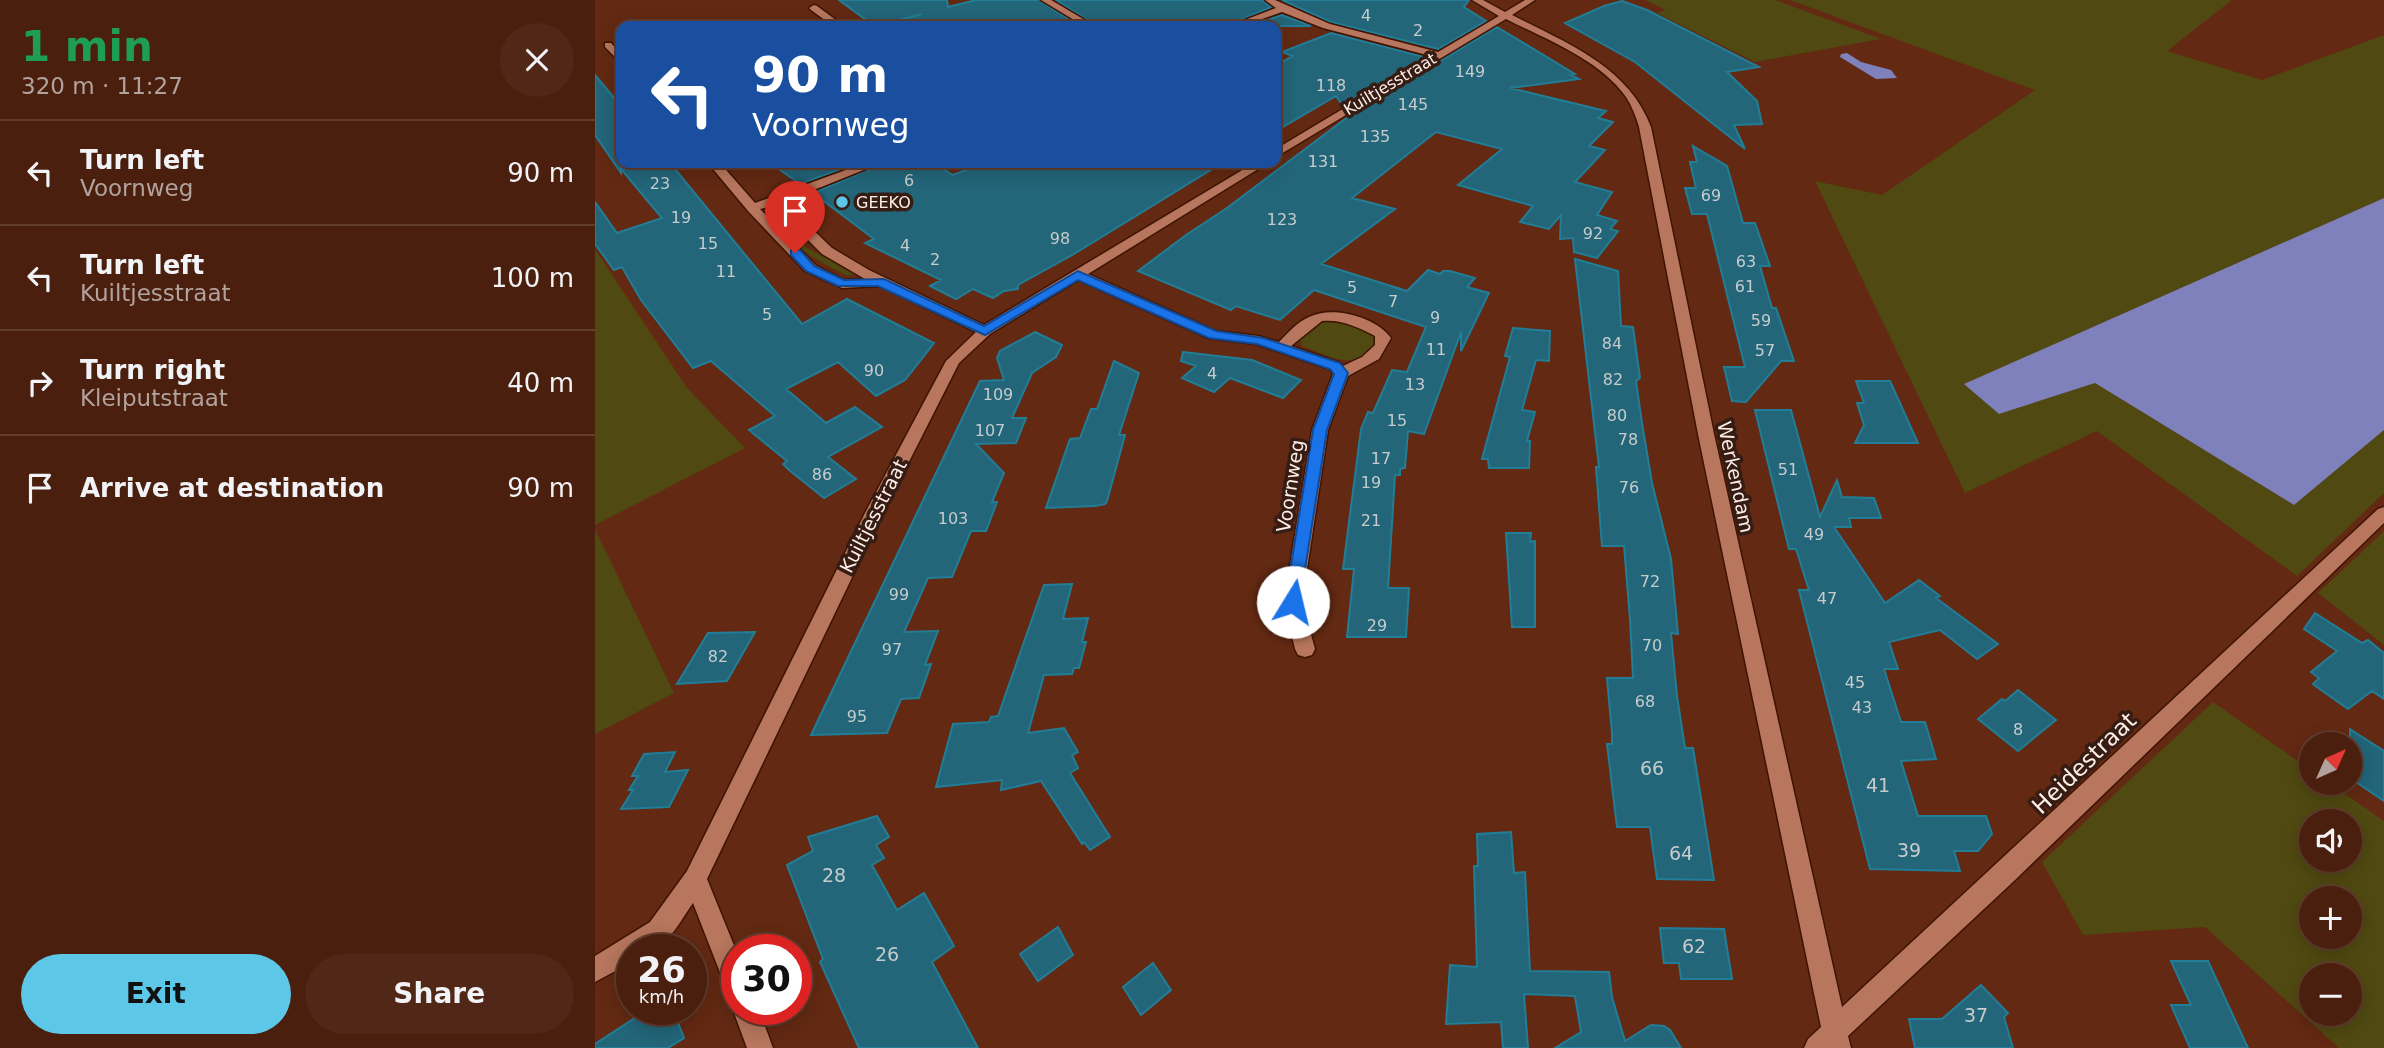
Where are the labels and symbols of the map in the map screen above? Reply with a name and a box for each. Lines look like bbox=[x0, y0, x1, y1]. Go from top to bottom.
house number: 4 bbox=[1361, 6, 1371, 25]
house number: 2 bbox=[1413, 21, 1423, 40]
street label: Kuiltjesstraat bbox=[1340, 49, 1440, 119]
house number: 149 bbox=[1455, 62, 1485, 81]
house number: 118 bbox=[1316, 76, 1346, 95]
house number: 145 bbox=[1398, 95, 1428, 114]
house number: 135 bbox=[1360, 127, 1390, 146]
house number: 131 bbox=[1308, 152, 1338, 171]
house number: 6 bbox=[904, 171, 914, 190]
house number: 23 bbox=[650, 174, 670, 193]
pin bbox=[765, 181, 825, 253]
house number: 69 bbox=[1701, 186, 1721, 205]
place label: GEEKO bbox=[856, 193, 911, 212]
marker: GEEKO bbox=[834, 194, 850, 210]
house number: 19 bbox=[671, 208, 691, 227]
house number: 123 bbox=[1267, 210, 1297, 229]
house number: 92 bbox=[1583, 224, 1603, 243]
house number: 98 bbox=[1050, 229, 1070, 248]
house number: 15 bbox=[698, 234, 718, 253]
house number: 4 bbox=[900, 236, 910, 255]
house number: 2 bbox=[930, 250, 940, 269]
house number: 63 bbox=[1736, 252, 1756, 271]
house number: 11 bbox=[716, 262, 736, 281]
house number: 61 bbox=[1735, 277, 1755, 296]
house number: 5 bbox=[1347, 278, 1357, 297]
house number: 7 bbox=[1388, 292, 1398, 311]
house number: 5 bbox=[762, 305, 772, 324]
house number: 9 bbox=[1430, 308, 1440, 327]
house number: 59 bbox=[1751, 311, 1771, 330]
house number: 84 bbox=[1602, 334, 1622, 353]
house number: 11 bbox=[1426, 340, 1446, 359]
house number: 57 bbox=[1755, 341, 1775, 360]
house number: 90 bbox=[864, 361, 884, 380]
house number: 4 bbox=[1207, 364, 1217, 383]
house number: 82 bbox=[1603, 370, 1623, 389]
house number: 13 bbox=[1405, 375, 1425, 394]
house number: 109 bbox=[983, 385, 1013, 404]
house number: 80 bbox=[1607, 406, 1627, 425]
house number: 15 bbox=[1387, 411, 1407, 430]
street label: Werkendam bbox=[1713, 419, 1759, 535]
house number: 107 bbox=[975, 421, 1005, 440]
house number: 78 bbox=[1618, 430, 1638, 449]
street label: Voornweg bbox=[1272, 438, 1308, 534]
house number: 17 bbox=[1371, 449, 1391, 468]
street label: Kuiltjesstraat bbox=[835, 456, 911, 576]
house number: 51 bbox=[1778, 460, 1798, 479]
house number: 86 bbox=[812, 465, 832, 484]
house number: 19 bbox=[1361, 473, 1381, 492]
house number: 76 bbox=[1619, 478, 1639, 497]
house number: 103 bbox=[938, 509, 968, 528]
house number: 21 bbox=[1361, 511, 1381, 530]
house number: 49 bbox=[1804, 525, 1824, 544]
position arrow bbox=[1256, 565, 1330, 639]
house number: 72 bbox=[1640, 572, 1660, 591]
house number: 99 bbox=[889, 585, 909, 604]
house number: 47 bbox=[1817, 589, 1837, 608]
house number: 29 bbox=[1367, 616, 1387, 635]
house number: 70 bbox=[1642, 636, 1662, 655]
house number: 97 bbox=[882, 640, 902, 659]
house number: 82 bbox=[708, 647, 728, 666]
house number: 45 bbox=[1845, 673, 1865, 692]
house number: 68 bbox=[1635, 692, 1655, 711]
house number: 43 bbox=[1852, 698, 1872, 717]
house number: 95 bbox=[847, 707, 867, 726]
street label: Heidestraat bbox=[2027, 707, 2141, 819]
house number: 8 bbox=[2013, 720, 2023, 739]
north arrow bbox=[2299, 732, 2363, 794]
house number: 66 bbox=[1640, 757, 1664, 779]
house number: 41 bbox=[1866, 774, 1890, 796]
house number: 39 bbox=[1897, 839, 1921, 861]
house number: 64 bbox=[1669, 842, 1693, 864]
house number: 28 bbox=[822, 864, 846, 886]
speed limit sign: 30 bbox=[721, 934, 812, 1025]
house number: 62 bbox=[1682, 935, 1706, 957]
house number: 26 bbox=[875, 943, 899, 965]
house number: 37 bbox=[1964, 1004, 1988, 1026]

